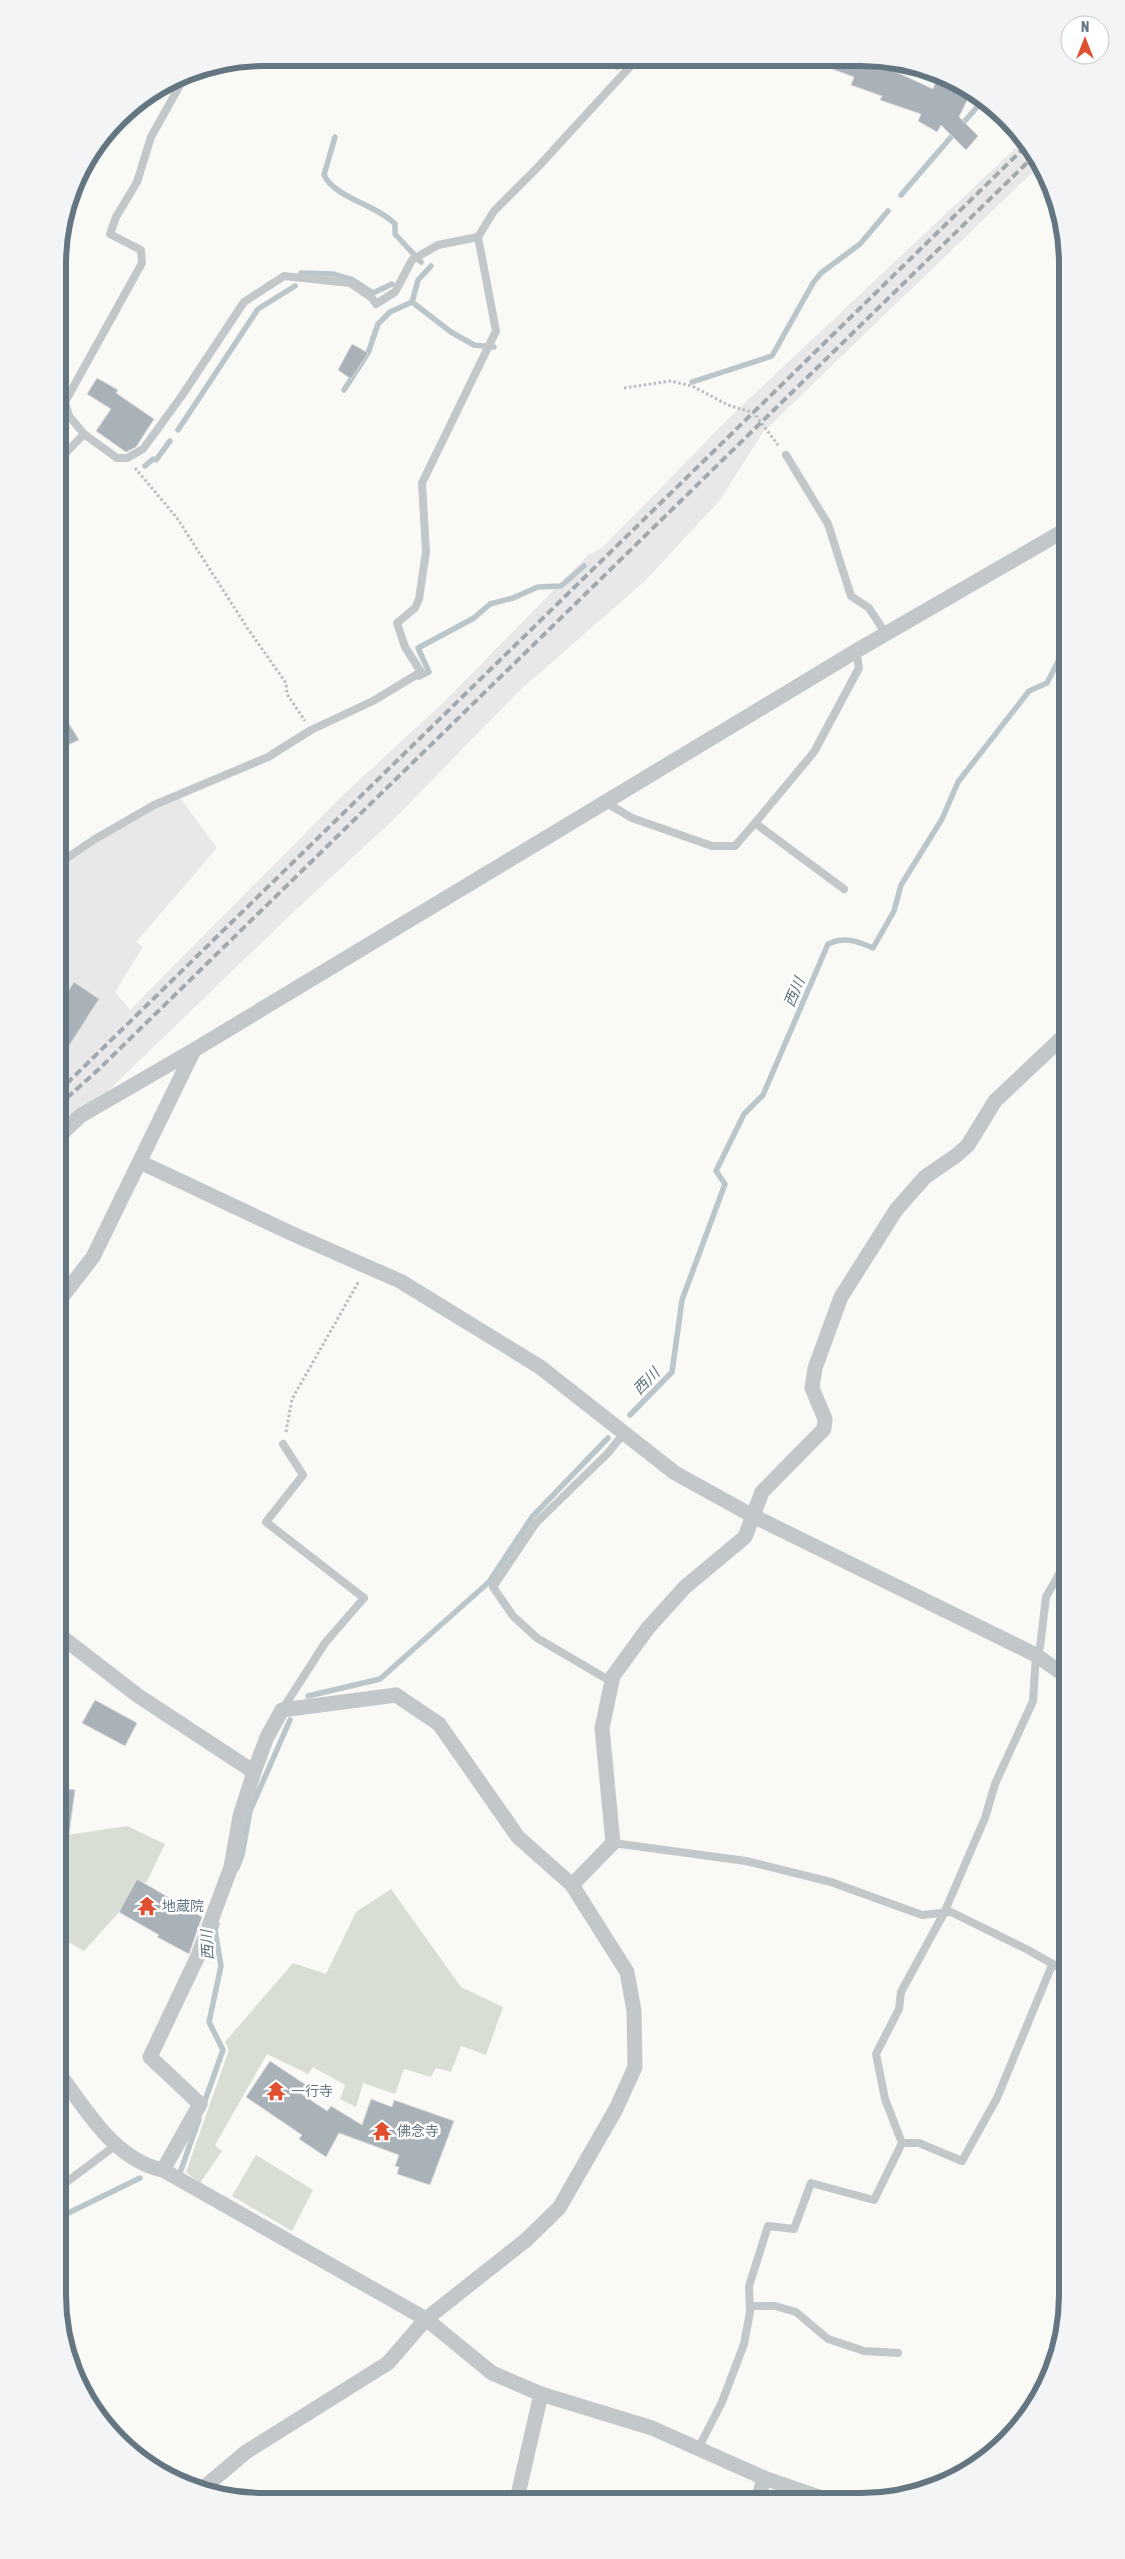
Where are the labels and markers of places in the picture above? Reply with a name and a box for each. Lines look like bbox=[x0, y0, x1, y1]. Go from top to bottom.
temple icon: 地蔵院 bbox=[136, 1895, 158, 1917]
place label: 地蔵院 bbox=[162, 1898, 204, 1914]
temple icon: 一行寺 bbox=[265, 2080, 287, 2102]
place label: 一行寺 bbox=[291, 2083, 333, 2099]
temple icon: 佛念寺 bbox=[371, 2120, 393, 2142]
place label: 佛念寺 bbox=[397, 2123, 439, 2139]

